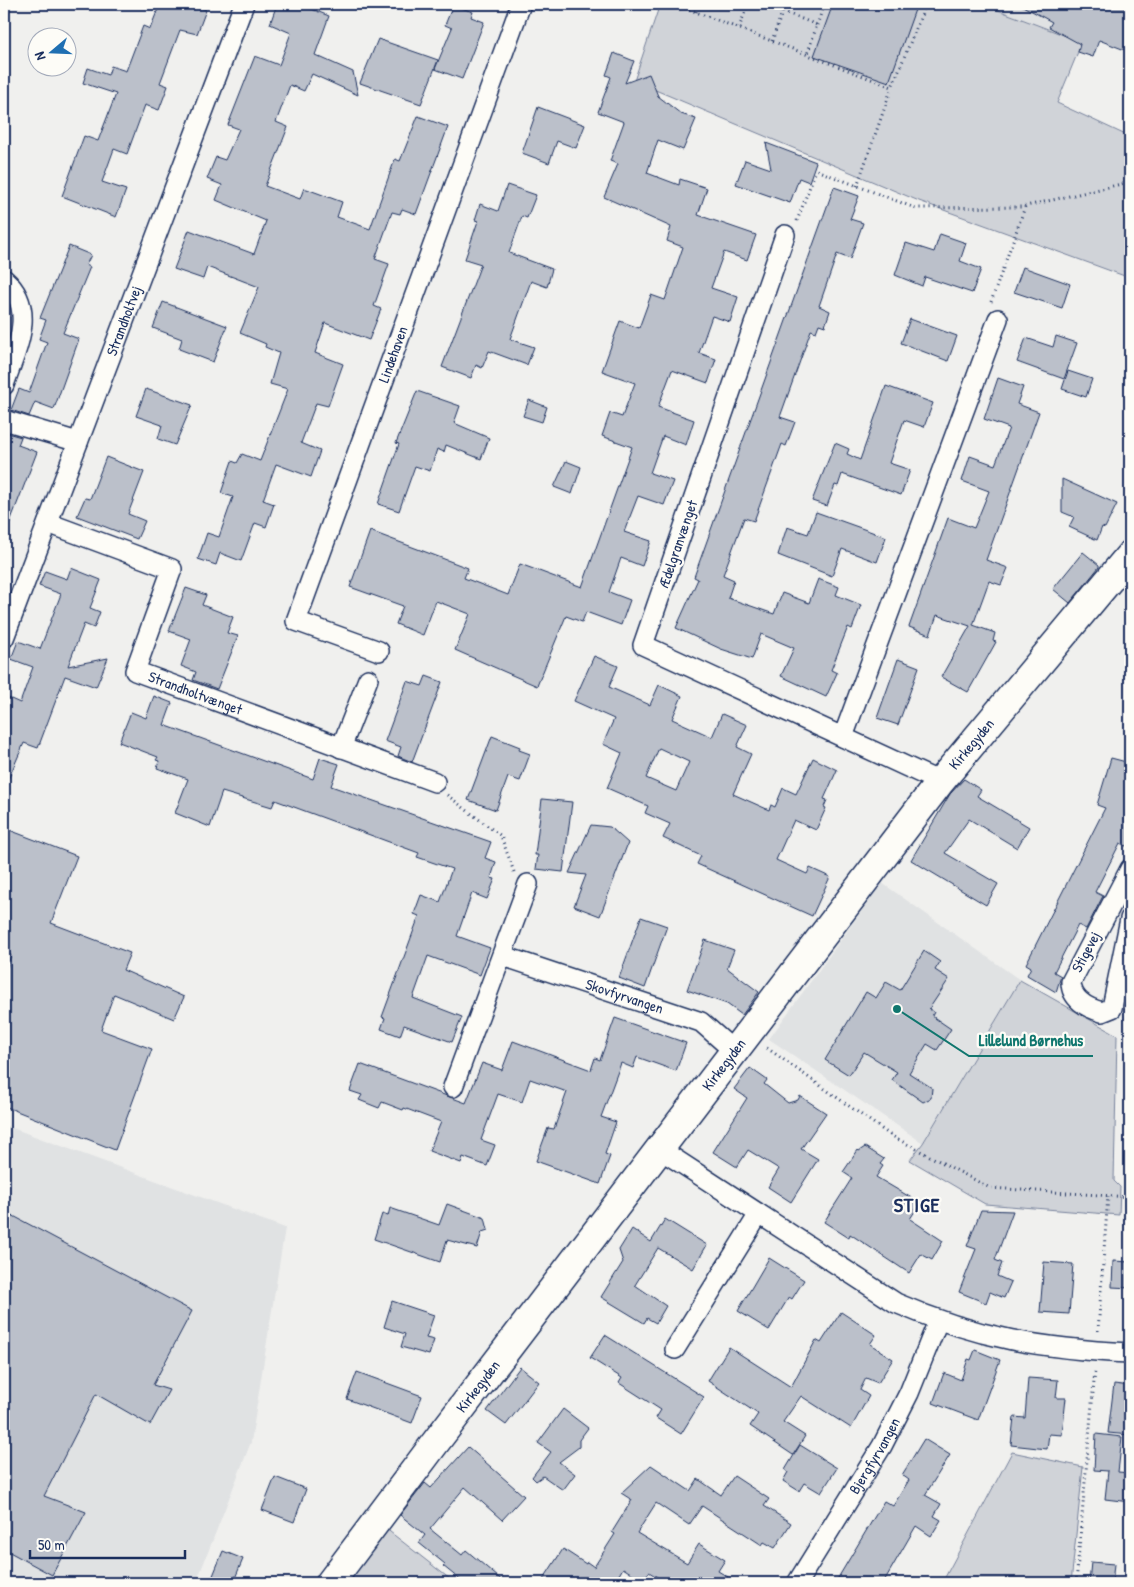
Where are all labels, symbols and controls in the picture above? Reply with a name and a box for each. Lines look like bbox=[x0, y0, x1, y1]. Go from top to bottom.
north arrow bbox=[28, 28, 78, 78]
text: N bbox=[29, 49, 49, 63]
street label: Strandholtvej bbox=[101, 283, 146, 359]
street label: Lindehaven bbox=[373, 323, 413, 385]
street label: Ædelgranvænget bbox=[653, 496, 703, 591]
street label: Strandholtvænget bbox=[145, 666, 246, 720]
street label: Kirkegyden bbox=[944, 714, 999, 774]
street label: Stigevej bbox=[1066, 928, 1105, 976]
street label: Skovfyrvangen bbox=[583, 973, 666, 1019]
callout: Lillelund Børnehus bbox=[969, 1025, 1093, 1056]
text: Lillelund Børnehus bbox=[979, 1029, 1084, 1051]
street label: Kirkegyden bbox=[697, 1034, 751, 1095]
district label: STIGE bbox=[894, 1191, 940, 1218]
street label: Kirkegyden bbox=[451, 1356, 505, 1417]
street label: Bjergfyrvangen bbox=[844, 1414, 905, 1498]
scale bar bbox=[30, 1527, 185, 1559]
text: 50 m bbox=[38, 1534, 65, 1555]

